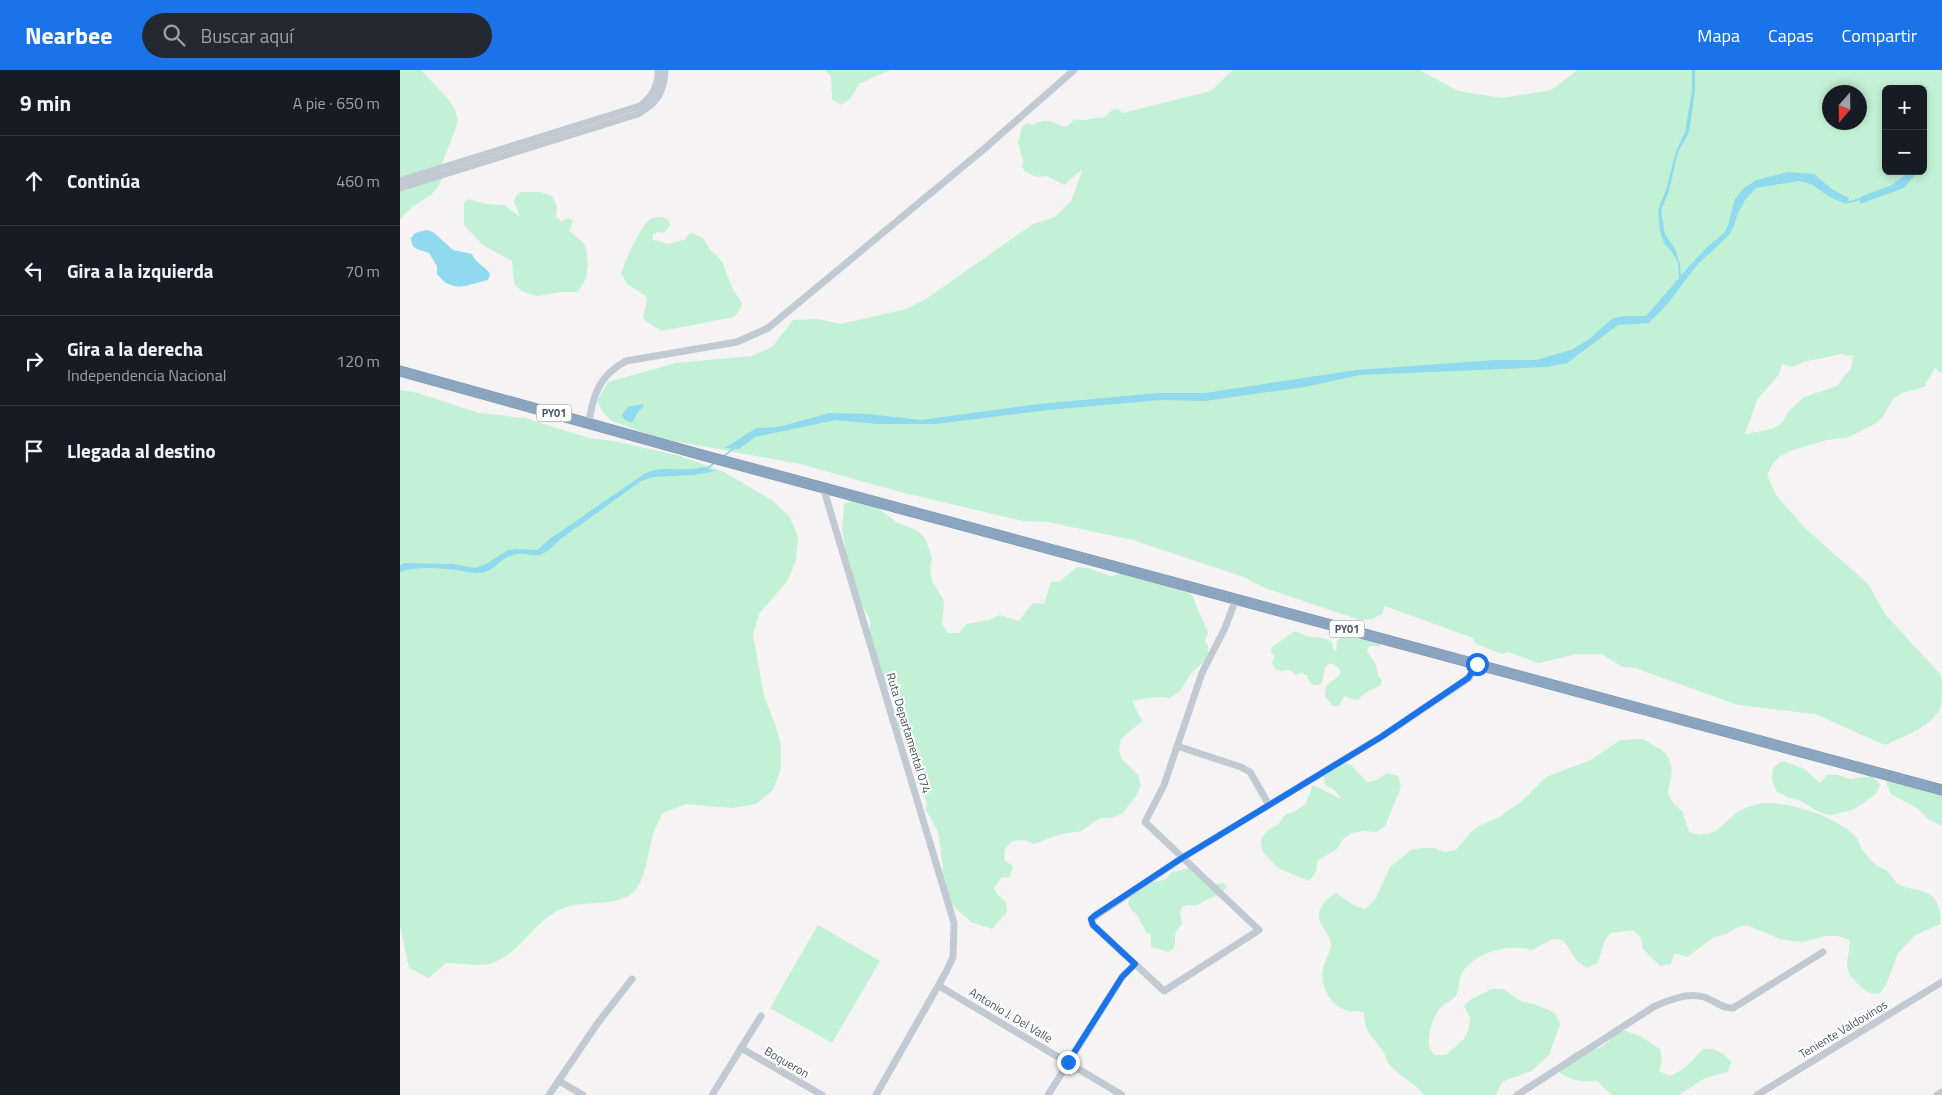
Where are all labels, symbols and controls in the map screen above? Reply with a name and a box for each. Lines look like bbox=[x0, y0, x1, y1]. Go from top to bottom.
search box bbox=[142, 13, 492, 58]
text: Nearbee bbox=[25, 17, 112, 53]
icon: search bbox=[160, 21, 188, 49]
text: Buscar aquí bbox=[200, 21, 293, 50]
text: Mapa bbox=[1697, 22, 1740, 49]
text: Capas bbox=[1768, 22, 1814, 49]
text: Compartir bbox=[1842, 22, 1917, 49]
north arrow bbox=[1822, 85, 1867, 130]
map controls bbox=[1882, 85, 1927, 175]
button: + bbox=[1882, 85, 1927, 130]
text: 9 min bbox=[20, 87, 71, 119]
text: A pie · 650 m bbox=[293, 91, 380, 115]
button: − bbox=[1882, 130, 1927, 175]
text: Continúa bbox=[67, 166, 140, 195]
icon: ahead bbox=[20, 167, 48, 195]
text: 460 m bbox=[336, 169, 380, 193]
text: Gira a la izquierda bbox=[67, 256, 214, 285]
icon: left bbox=[20, 257, 48, 285]
text: 70 m bbox=[345, 259, 380, 283]
text: Gira a la derecha bbox=[67, 334, 203, 363]
icon: right bbox=[20, 347, 48, 375]
text: 120 m bbox=[336, 349, 380, 373]
text: Independencia Nacional bbox=[67, 363, 226, 387]
road number: PY01 bbox=[536, 404, 572, 422]
text: Llegada al destino bbox=[67, 436, 216, 465]
icon: arrive bbox=[20, 437, 48, 465]
road number: PY01 bbox=[1330, 620, 1364, 638]
route start bbox=[1466, 653, 1489, 676]
street label: Ruta Departamental 074 bbox=[882, 670, 936, 796]
street label: Antonio J. Del Valle bbox=[966, 983, 1056, 1047]
street label: Teniente Valdovinos bbox=[1795, 995, 1891, 1063]
street label: Boqueron bbox=[761, 1041, 813, 1083]
route end bbox=[1057, 1051, 1080, 1074]

